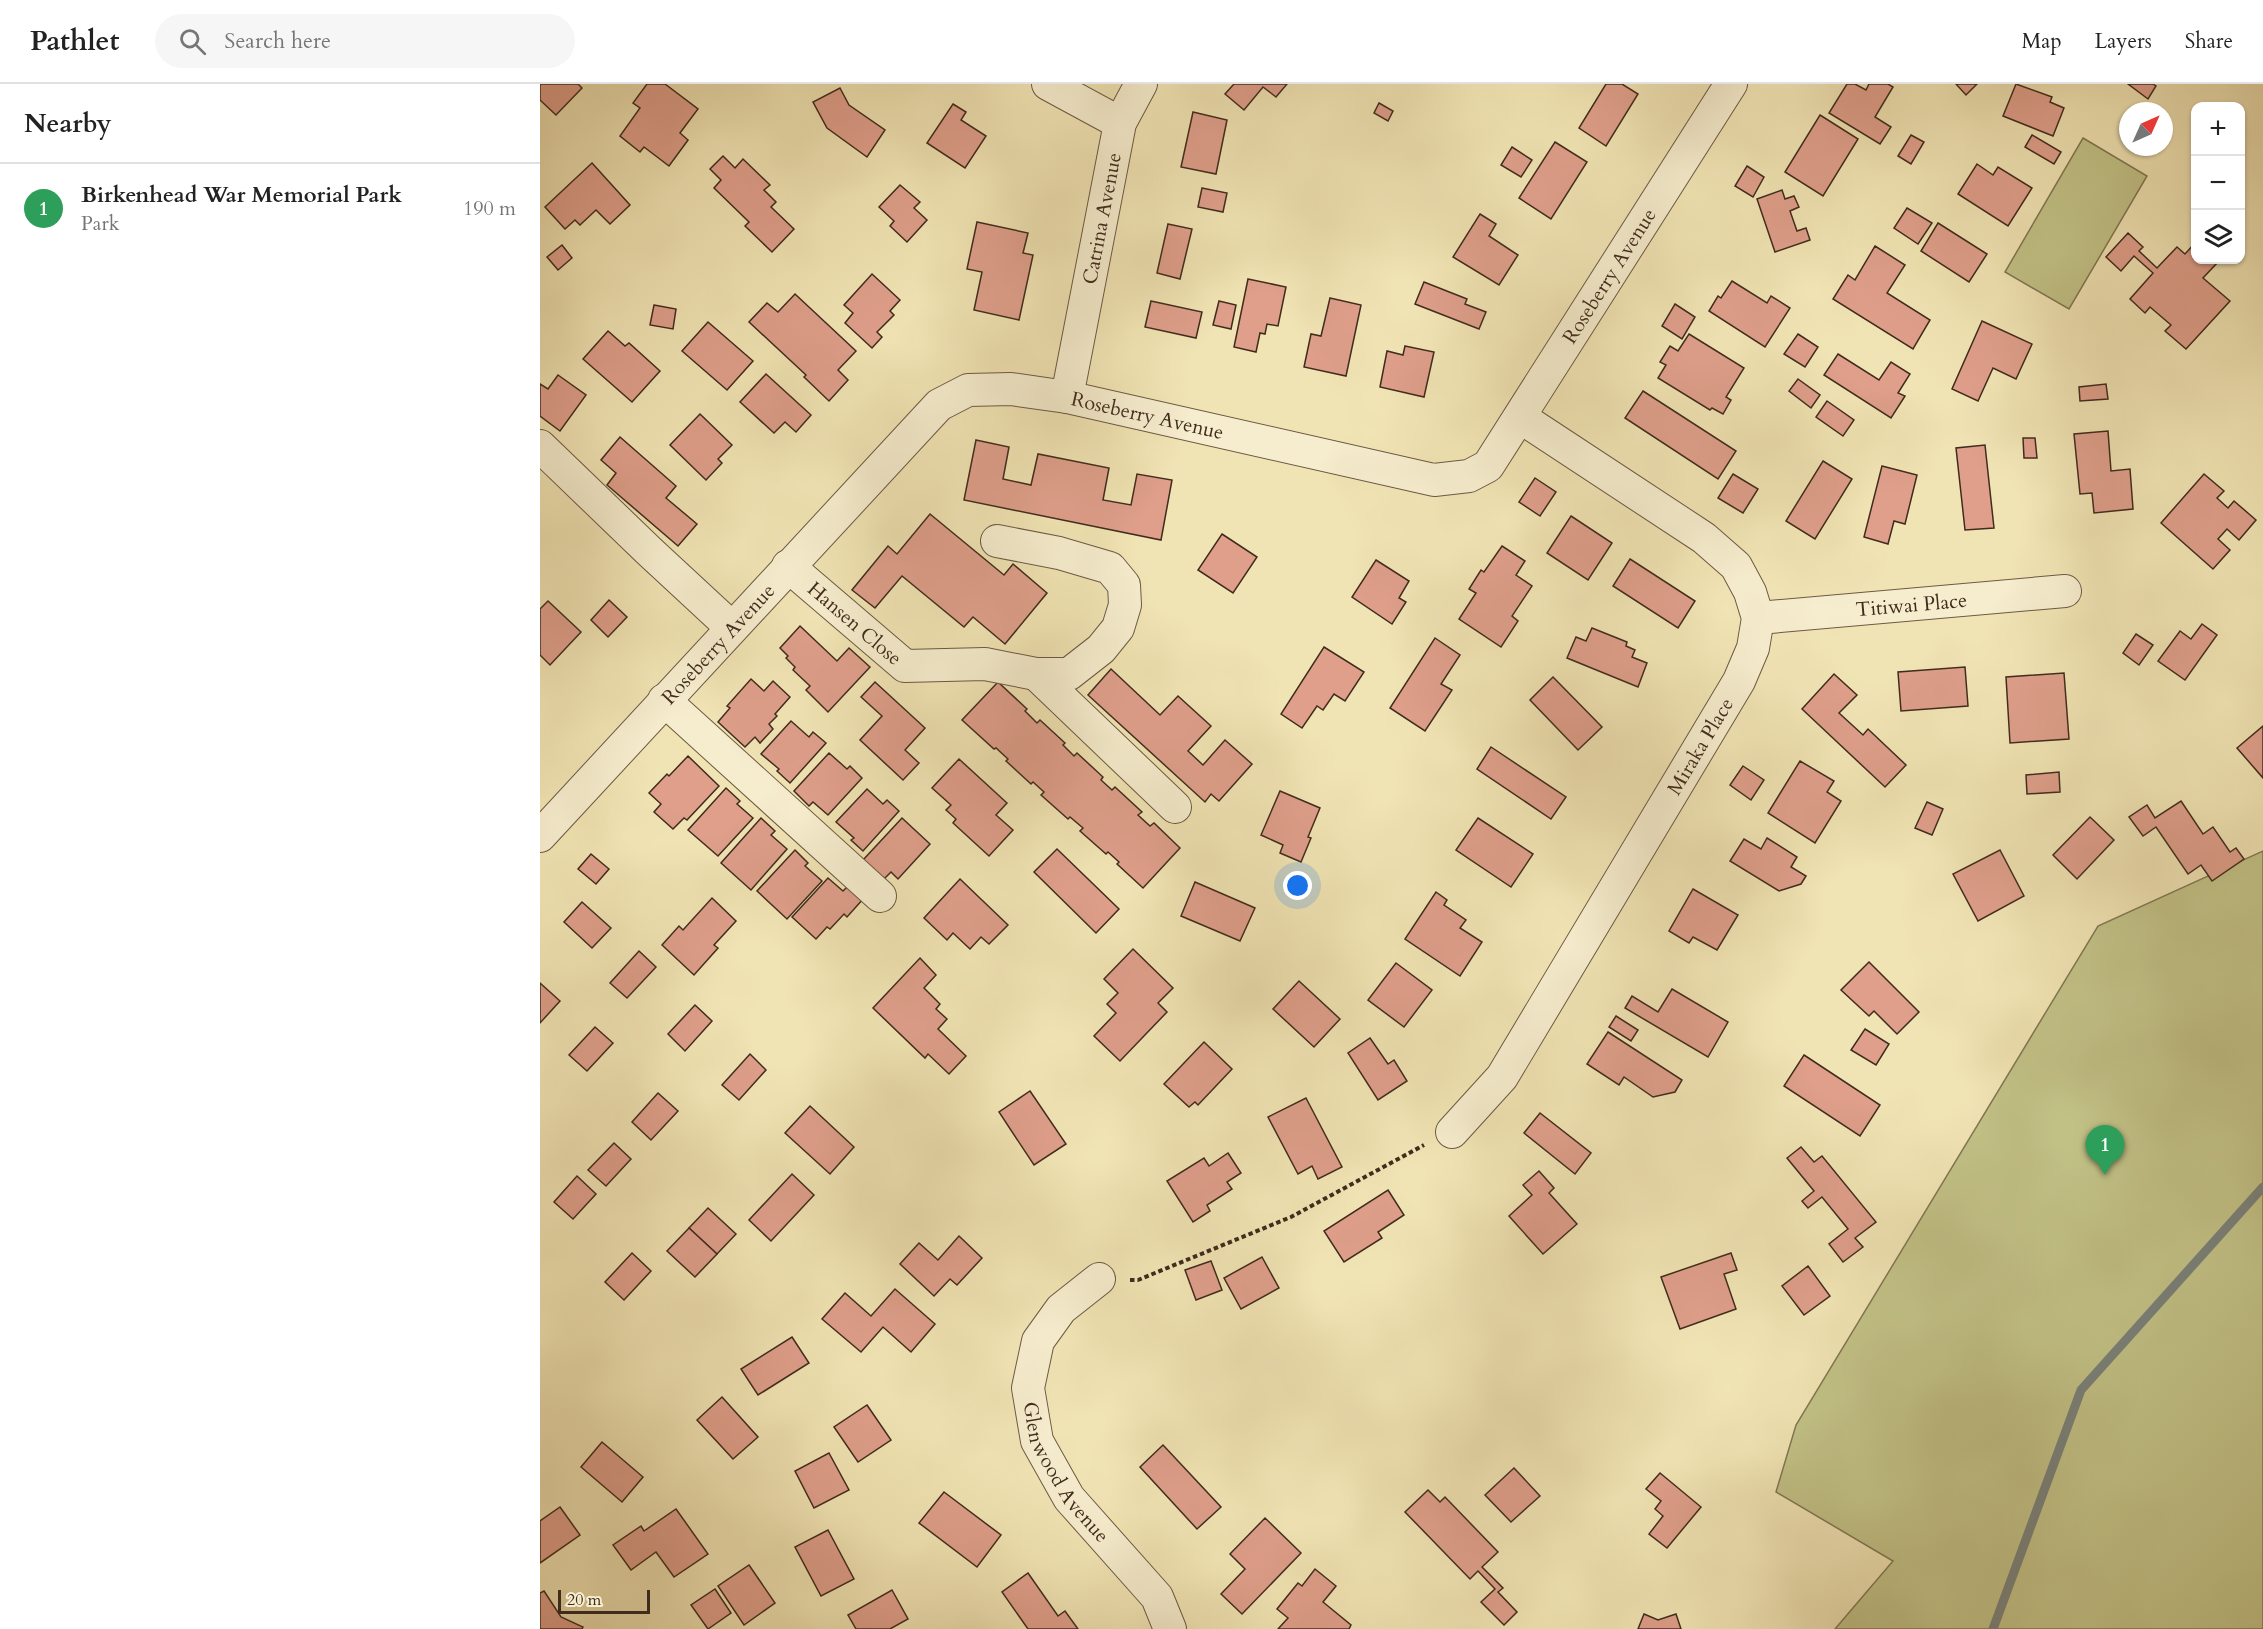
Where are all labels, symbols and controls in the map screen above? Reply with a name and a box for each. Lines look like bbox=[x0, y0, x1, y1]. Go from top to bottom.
search box bbox=[155, 14, 575, 68]
text: Pathlet bbox=[30, 22, 119, 60]
icon: search bbox=[176, 25, 209, 58]
text: Search here bbox=[224, 26, 331, 56]
text: Map bbox=[2022, 27, 2062, 56]
text: Layers bbox=[2095, 27, 2152, 56]
text: Share bbox=[2185, 27, 2233, 56]
north arrow bbox=[2119, 102, 2173, 156]
map controls bbox=[2191, 102, 2245, 264]
button: + bbox=[2191, 102, 2245, 156]
text: Nearby bbox=[24, 106, 112, 141]
street label: Catrina Avenue bbox=[1076, 150, 1128, 287]
button: − bbox=[2191, 156, 2245, 210]
text: Birkenhead War Memorial Park bbox=[81, 180, 402, 210]
text: 1 bbox=[38, 195, 49, 222]
text: 190 m bbox=[463, 195, 516, 222]
street label: Roseberry Avenue bbox=[1556, 203, 1663, 349]
text: Park bbox=[81, 210, 119, 237]
button: layers bbox=[2191, 210, 2245, 264]
street label: Roseberry Avenue bbox=[1068, 385, 1226, 446]
street label: Hansen Close bbox=[802, 576, 908, 672]
street label: Roseberry Avenue bbox=[656, 578, 781, 710]
street label: Titiwai Place bbox=[1855, 587, 1968, 623]
street label: Miraka Place bbox=[1661, 693, 1740, 800]
your location bbox=[1283, 871, 1312, 900]
pin: 1 bbox=[2086, 1126, 2124, 1175]
street label: Glenwood Avenue bbox=[1017, 1400, 1115, 1548]
scale bar bbox=[558, 1587, 650, 1614]
text: 20 m bbox=[567, 1589, 601, 1611]

